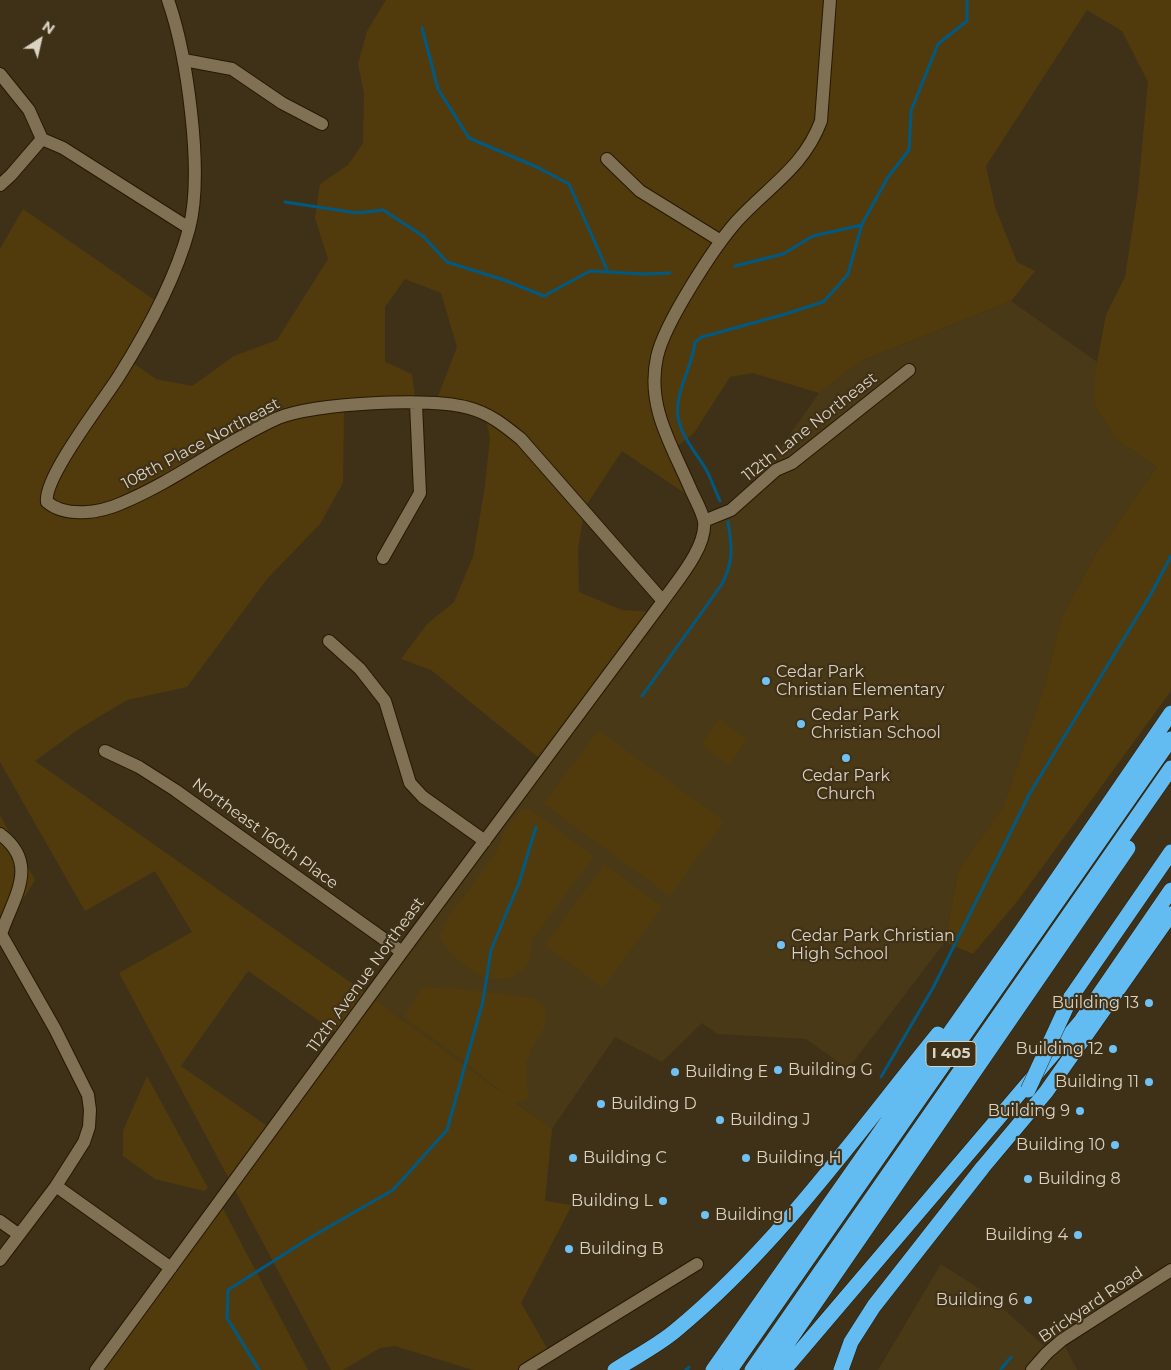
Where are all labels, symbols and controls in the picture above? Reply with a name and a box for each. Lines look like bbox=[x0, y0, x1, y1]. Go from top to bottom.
north arrow bbox=[15, 15, 65, 65]
text: N bbox=[39, 17, 58, 38]
street label: 112th Lane Northeast bbox=[739, 368, 881, 486]
street label: 108th Place Northeast bbox=[119, 394, 283, 494]
place label: Cedar Park Christian Elementary bbox=[776, 662, 945, 700]
marker: Cedar Park Christian Elementary bbox=[760, 675, 772, 687]
place label: Cedar Park Christian School bbox=[811, 705, 941, 743]
marker: Cedar Park Christian School bbox=[795, 718, 807, 730]
marker: Cedar Park Church bbox=[840, 752, 852, 764]
place label: Cedar Park Church bbox=[802, 766, 890, 804]
street label: Northeast 160th Place bbox=[188, 775, 342, 893]
street label: 112th Avenue Northeast bbox=[303, 894, 429, 1056]
place label: Cedar Park Christian High School bbox=[791, 926, 955, 964]
marker: Cedar Park Christian High School bbox=[775, 939, 787, 951]
place label: Building 13 bbox=[1052, 993, 1139, 1013]
marker: Building 13 bbox=[1143, 997, 1155, 1009]
place label: Building 12 bbox=[1016, 1039, 1103, 1059]
road number: I 405 bbox=[926, 1042, 976, 1066]
marker: Building 12 bbox=[1107, 1043, 1119, 1055]
place label: Building G bbox=[788, 1060, 873, 1080]
place label: Building E bbox=[685, 1062, 768, 1082]
marker: Building G bbox=[772, 1064, 784, 1076]
marker: Building E bbox=[669, 1066, 681, 1078]
place label: Building 11 bbox=[1055, 1072, 1139, 1092]
marker: Building 11 bbox=[1143, 1076, 1155, 1088]
place label: Building D bbox=[611, 1094, 697, 1114]
marker: Building D bbox=[595, 1098, 607, 1110]
place label: Building 9 bbox=[988, 1101, 1070, 1121]
marker: Building 9 bbox=[1074, 1105, 1086, 1117]
place label: Building J bbox=[730, 1110, 811, 1130]
marker: Building J bbox=[714, 1114, 726, 1126]
place label: Building 10 bbox=[1016, 1135, 1105, 1155]
marker: Building 10 bbox=[1109, 1139, 1121, 1151]
place label: Building C bbox=[583, 1148, 667, 1168]
place label: Building H bbox=[756, 1148, 842, 1168]
marker: Building C bbox=[567, 1152, 579, 1164]
marker: Building H bbox=[740, 1152, 752, 1164]
place label: Building 8 bbox=[1038, 1169, 1121, 1189]
marker: Building 8 bbox=[1022, 1173, 1034, 1185]
place label: Building L bbox=[571, 1191, 653, 1211]
marker: Building L bbox=[657, 1195, 669, 1207]
place label: Building I bbox=[715, 1205, 792, 1225]
marker: Building I bbox=[699, 1209, 711, 1221]
place label: Building 4 bbox=[985, 1225, 1068, 1245]
marker: Building 4 bbox=[1072, 1229, 1084, 1241]
place label: Building B bbox=[579, 1239, 664, 1259]
marker: Building B bbox=[563, 1243, 575, 1255]
street label: Brickyard Road bbox=[1035, 1263, 1147, 1347]
place label: Building 6 bbox=[936, 1290, 1018, 1310]
marker: Building 6 bbox=[1022, 1294, 1034, 1306]

